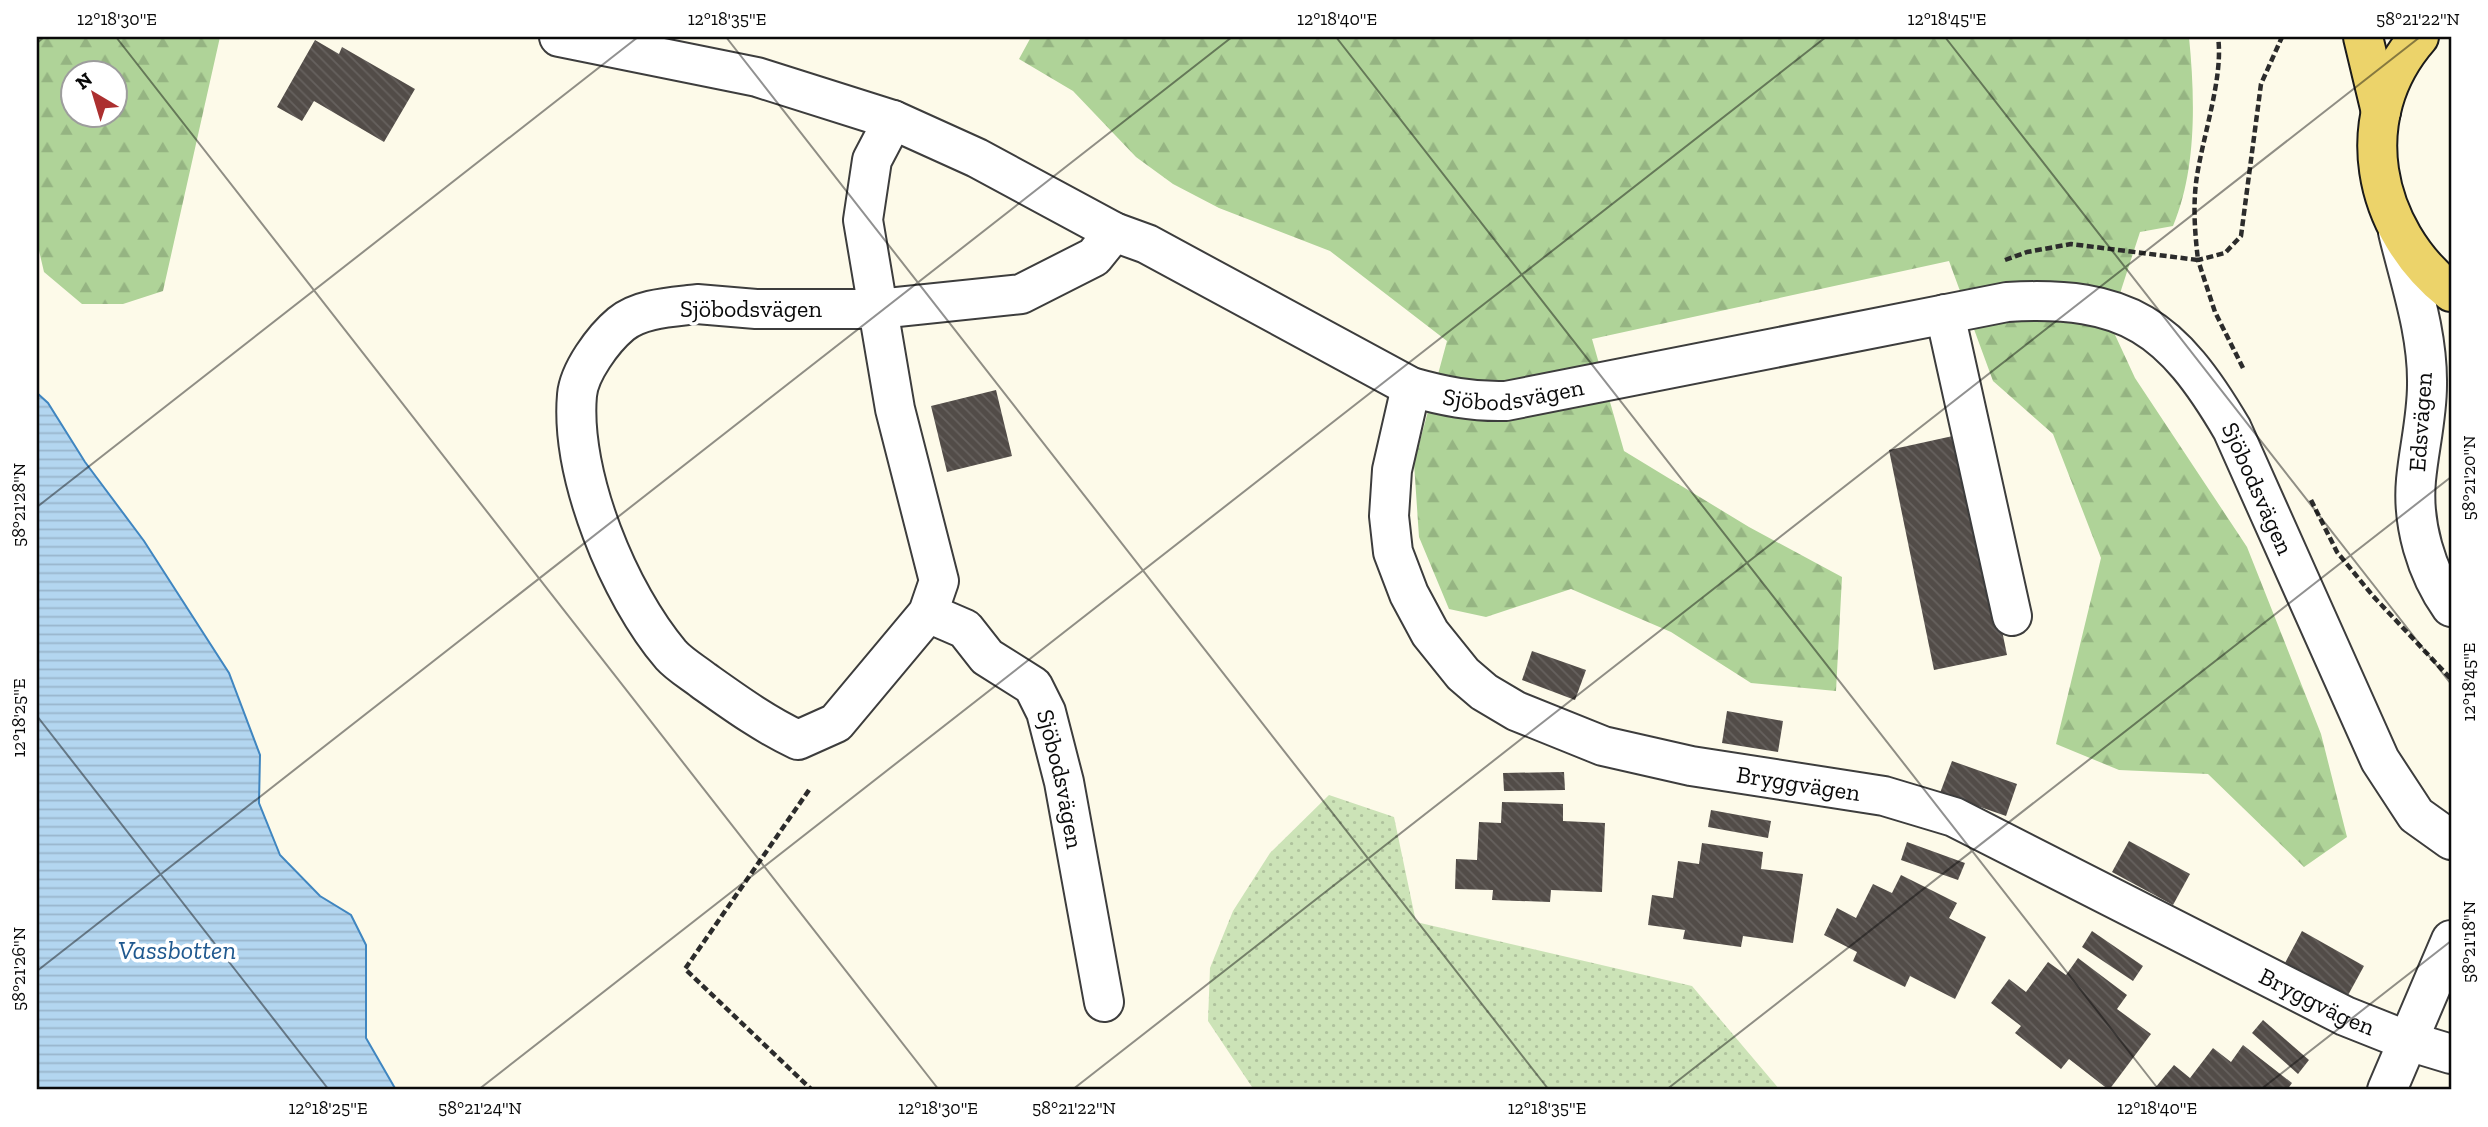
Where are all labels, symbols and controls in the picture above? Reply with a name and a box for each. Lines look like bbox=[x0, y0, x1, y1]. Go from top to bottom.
text: 12°18'30"E bbox=[77, 8, 157, 30]
text: 12°18'35"E bbox=[688, 8, 766, 30]
text: 12°18'40"E bbox=[1297, 8, 1377, 30]
text: 12°18'45"E bbox=[1908, 8, 1986, 30]
text: 58°21'22"N bbox=[2376, 8, 2460, 30]
north arrow bbox=[60, 60, 130, 130]
text: N bbox=[71, 67, 97, 95]
street label: Sjöbodsvägen bbox=[680, 294, 822, 323]
street label: Sjöbodsvägen bbox=[1440, 371, 1586, 416]
street label: Edsvägen bbox=[2402, 371, 2438, 473]
street label: Sjöbodsvägen bbox=[2216, 417, 2301, 559]
text: 58°21'20"N bbox=[2458, 436, 2480, 520]
text: 58°21'28"N bbox=[8, 463, 30, 547]
text: 12°18'45"E bbox=[2458, 643, 2480, 721]
text: 12°18'25"E bbox=[8, 678, 30, 758]
street label: Sjöbodsvägen bbox=[1031, 706, 1090, 851]
street label: Bryggvägen bbox=[1735, 759, 1863, 807]
text: 58°21'18"N bbox=[2458, 901, 2480, 983]
text: 58°21'26"N bbox=[8, 927, 30, 1011]
water label: Vassbotten bbox=[118, 934, 236, 966]
street label: Bryggvägen bbox=[2255, 961, 2379, 1041]
text: 12°18'25"E bbox=[288, 1097, 368, 1119]
text: 58°21'24"N bbox=[438, 1097, 522, 1119]
text: 12°18'30"E bbox=[898, 1097, 978, 1119]
text: 58°21'22"N bbox=[1032, 1097, 1116, 1119]
text: 12°18'35"E bbox=[1508, 1097, 1586, 1119]
text: 12°18'40"E bbox=[2117, 1097, 2197, 1119]

